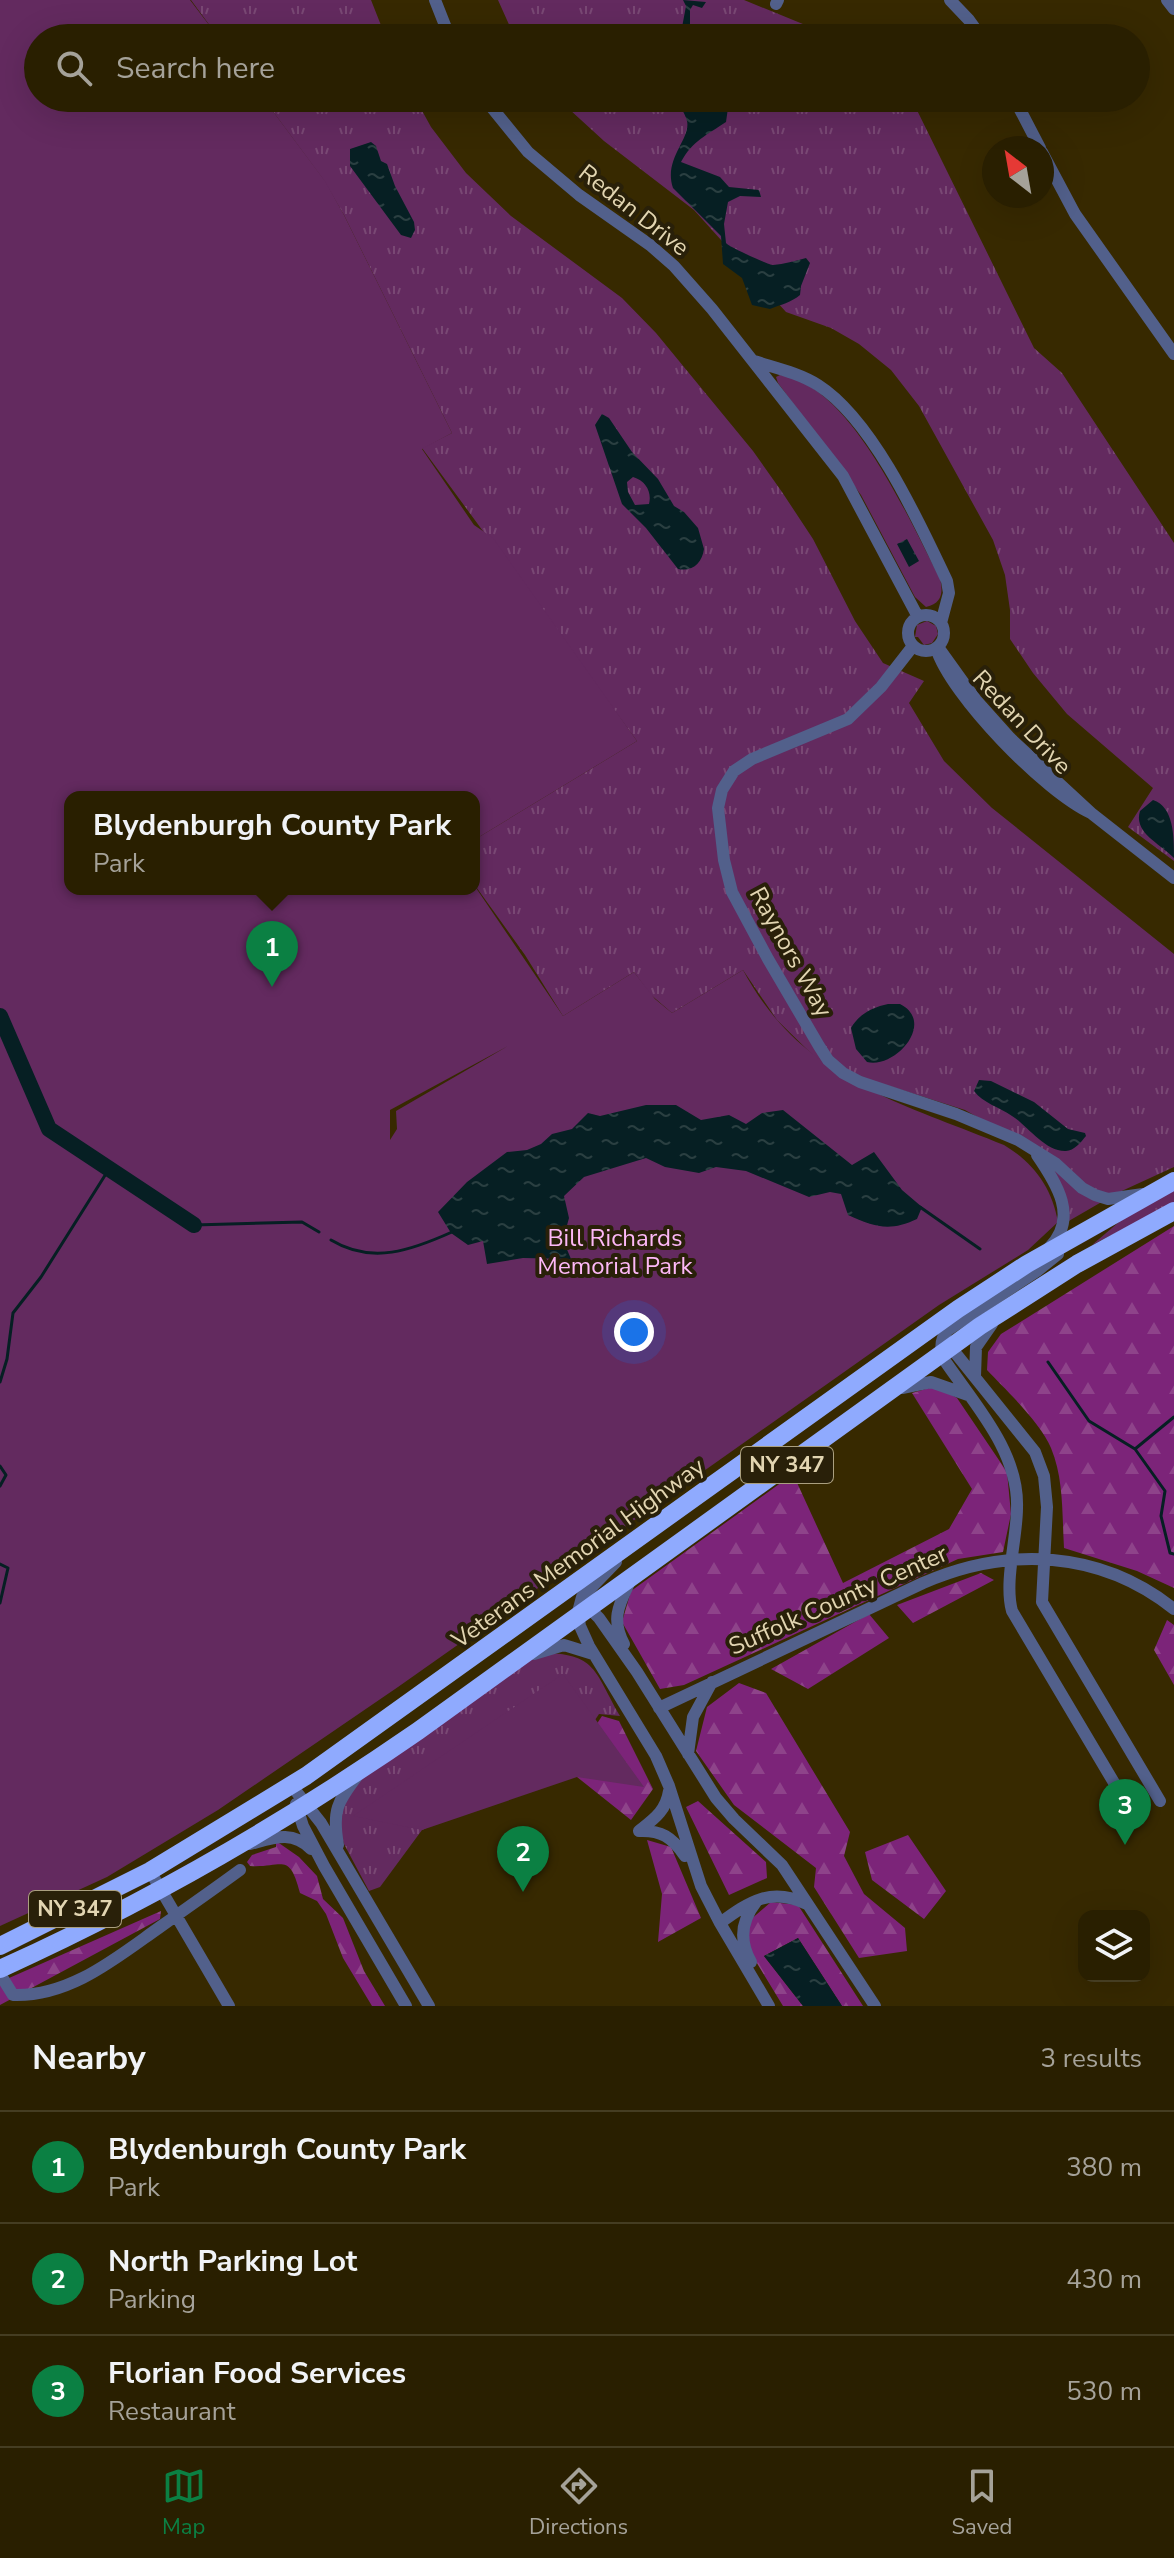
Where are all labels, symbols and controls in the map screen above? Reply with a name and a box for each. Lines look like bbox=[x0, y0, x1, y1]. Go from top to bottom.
search box bbox=[24, 24, 1150, 112]
icon: search bbox=[52, 46, 96, 90]
text: Search here bbox=[116, 48, 275, 89]
north arrow bbox=[982, 136, 1054, 208]
street label: Redan Drive bbox=[572, 157, 696, 263]
street label: Redan Drive bbox=[965, 663, 1079, 781]
popup bbox=[64, 791, 480, 895]
text: Blydenburgh County Park bbox=[93, 805, 451, 846]
text: Park bbox=[93, 846, 145, 881]
street label: Raynors Way bbox=[742, 881, 840, 1023]
pin: 1 bbox=[246, 921, 298, 987]
park label: Bill Richards Memorial Park bbox=[537, 1222, 694, 1282]
your location bbox=[614, 1312, 654, 1352]
road number: NY 347 bbox=[741, 1447, 833, 1483]
street label: Veterans Memorial Highway bbox=[444, 1450, 711, 1656]
street label: Suffolk County Center bbox=[724, 1537, 953, 1663]
pin: 3 bbox=[1099, 1779, 1151, 1845]
pin: 2 bbox=[497, 1826, 549, 1892]
road number: NY 347 bbox=[29, 1891, 121, 1927]
map controls bbox=[1078, 1910, 1150, 1982]
button: layers bbox=[1078, 1910, 1150, 1982]
text: Nearby bbox=[32, 2035, 146, 2081]
text: 3 results bbox=[1041, 2041, 1142, 2076]
text: Blydenburgh County Park bbox=[108, 2129, 466, 2170]
text: 1 bbox=[50, 2150, 66, 2185]
text: 380 m bbox=[1066, 2150, 1142, 2185]
text: Park bbox=[108, 2170, 160, 2205]
text: North Parking Lot bbox=[108, 2241, 357, 2282]
text: 2 bbox=[50, 2262, 66, 2297]
text: 430 m bbox=[1066, 2262, 1142, 2297]
text: Parking bbox=[108, 2282, 196, 2317]
text: Florian Food Services bbox=[108, 2353, 406, 2394]
text: 3 bbox=[50, 2374, 66, 2409]
text: 530 m bbox=[1066, 2374, 1142, 2409]
text: Restaurant bbox=[108, 2394, 236, 2429]
tab: Map bbox=[162, 2464, 206, 2542]
tab: Directions bbox=[529, 2464, 628, 2542]
tab: Saved bbox=[952, 2464, 1012, 2542]

